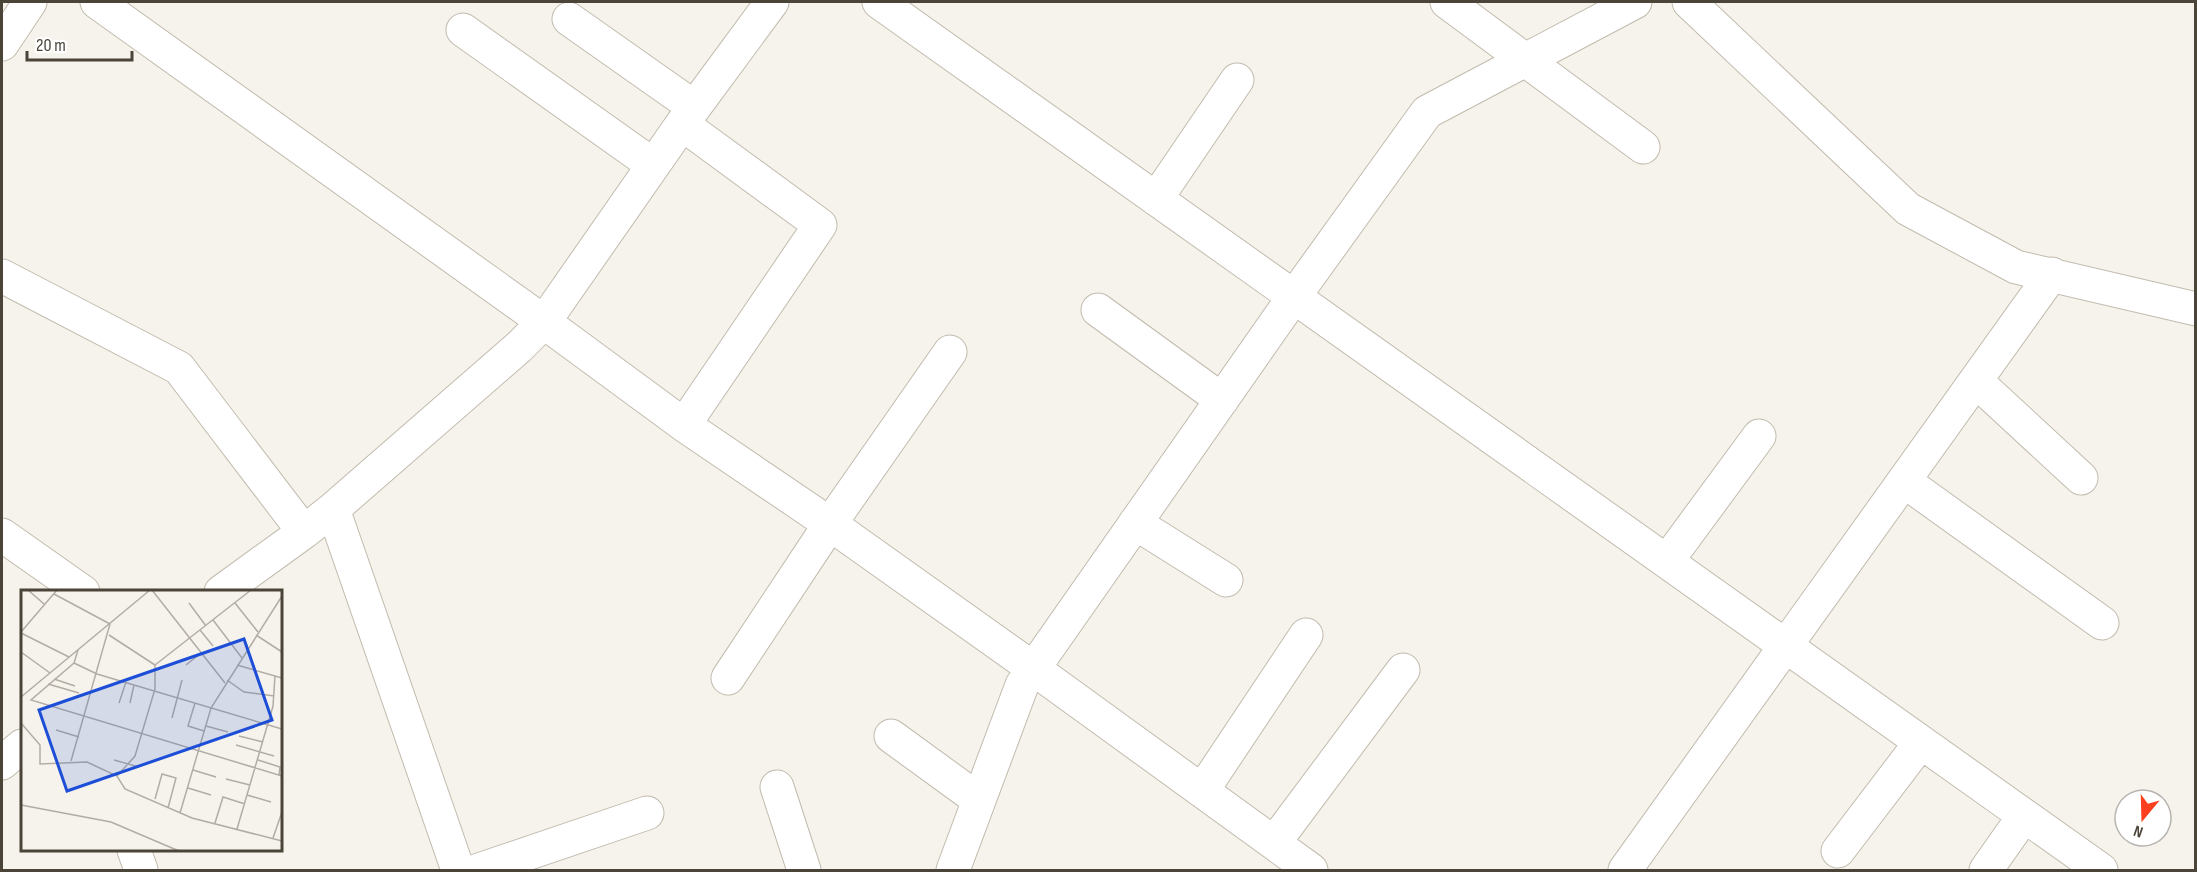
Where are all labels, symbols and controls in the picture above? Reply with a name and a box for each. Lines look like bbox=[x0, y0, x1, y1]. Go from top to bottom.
scale bar bbox=[27, 24, 132, 62]
text: 20 m bbox=[36, 35, 66, 56]
inset map bbox=[21, 590, 282, 851]
north arrow bbox=[2113, 788, 2173, 848]
text: N bbox=[2131, 820, 2146, 841]

